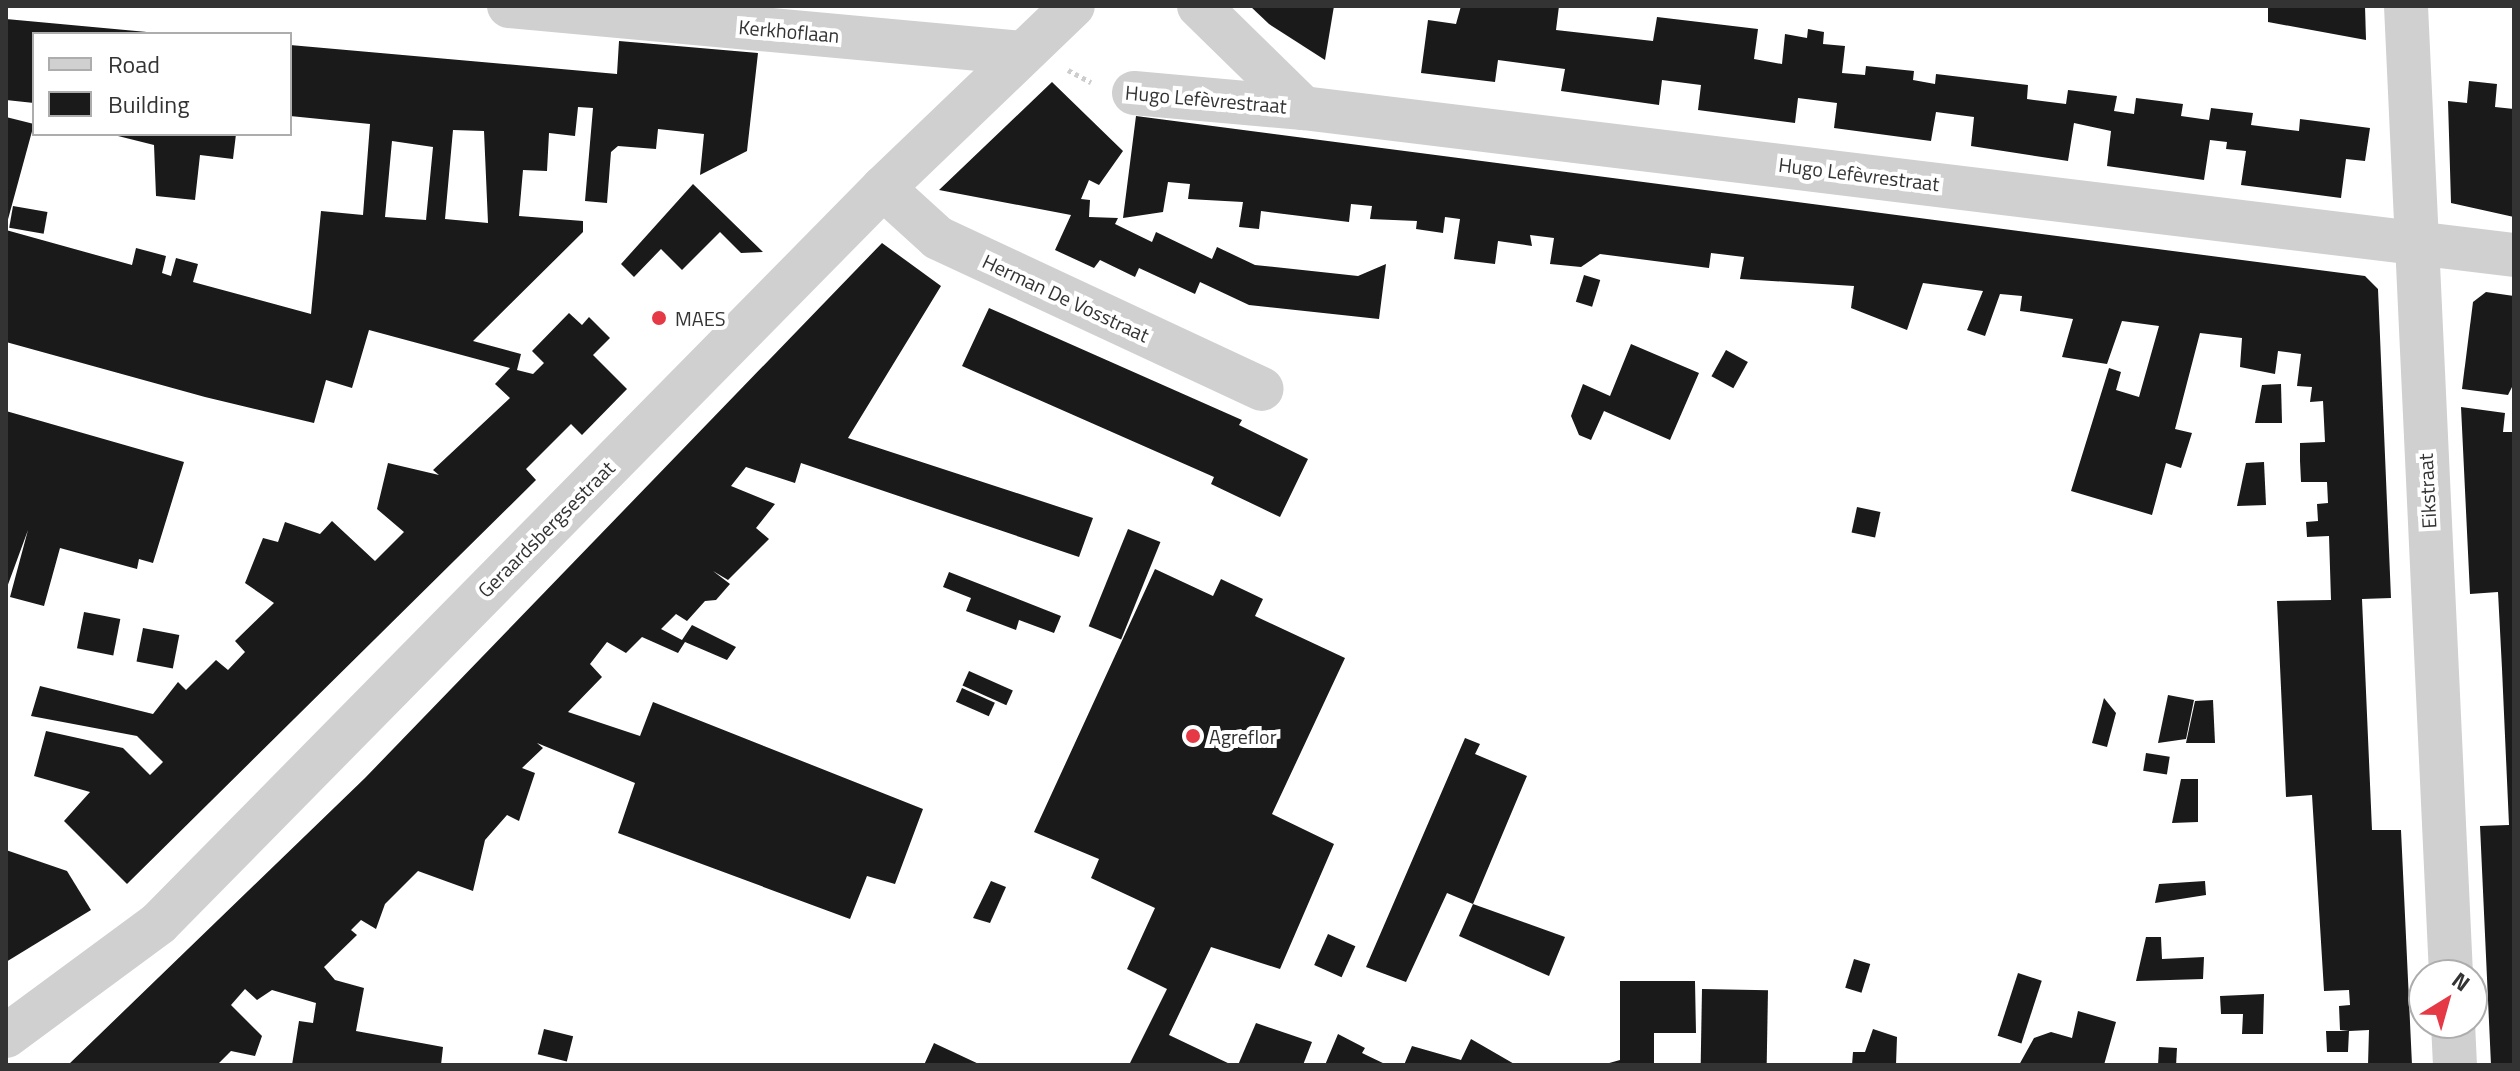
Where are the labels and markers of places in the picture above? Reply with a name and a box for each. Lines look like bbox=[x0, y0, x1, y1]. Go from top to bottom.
place label: MAES bbox=[675, 306, 726, 330]
marker: MAES bbox=[650, 309, 668, 327]
place label: Agreflor bbox=[1209, 724, 1277, 748]
marker: Agreflor bbox=[1184, 727, 1202, 745]

